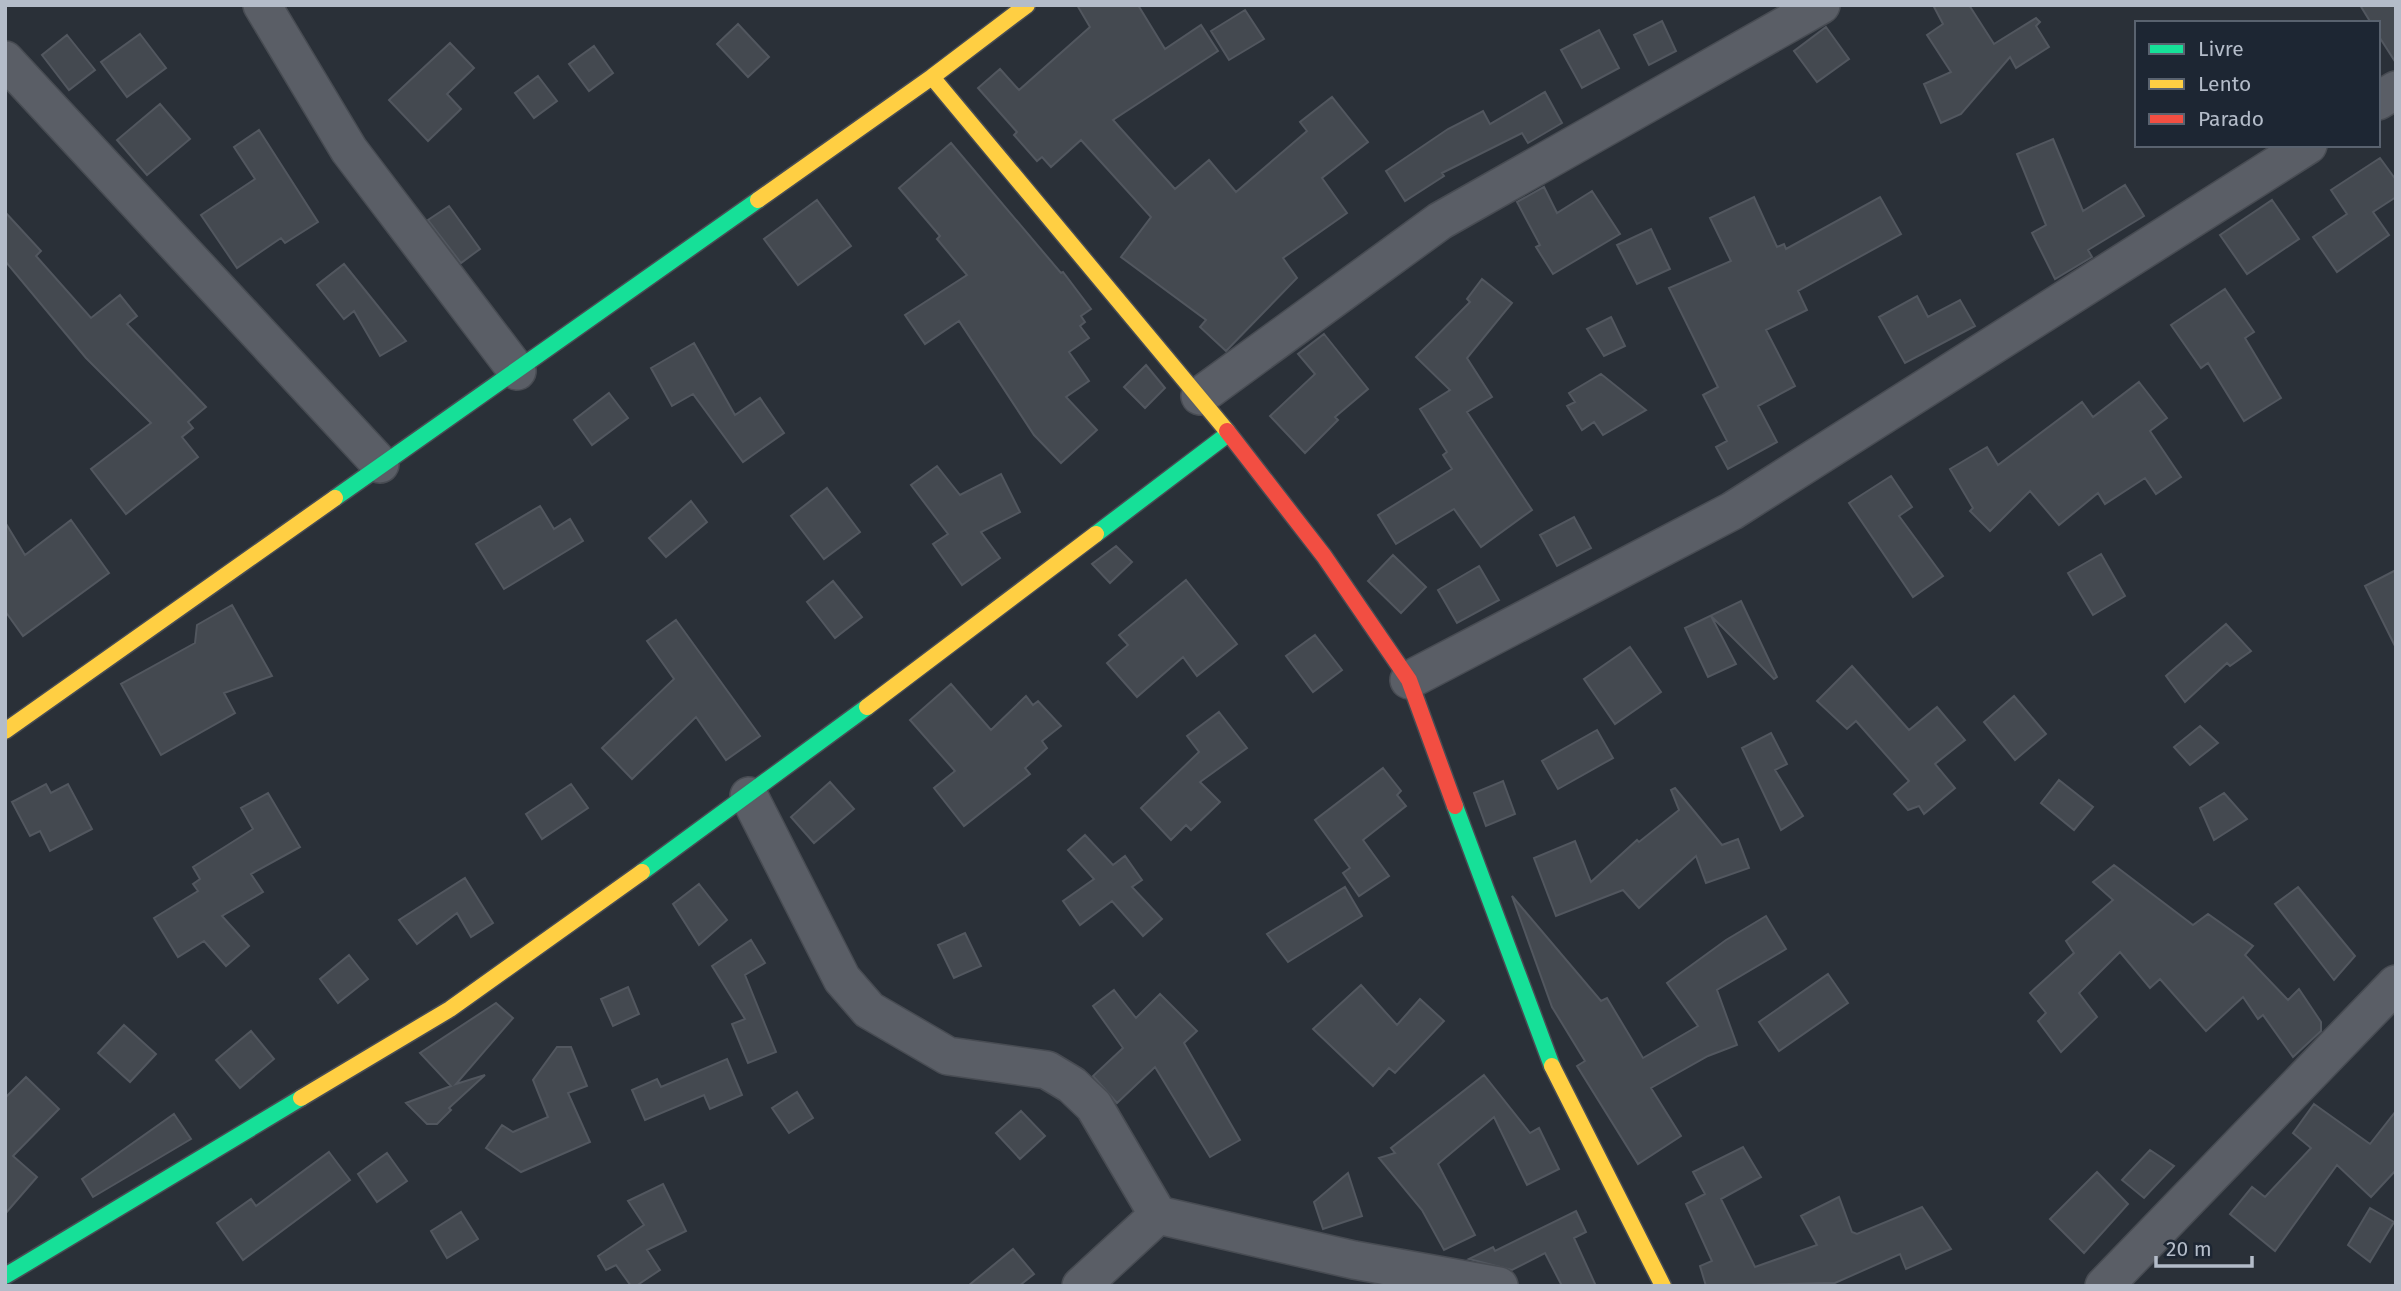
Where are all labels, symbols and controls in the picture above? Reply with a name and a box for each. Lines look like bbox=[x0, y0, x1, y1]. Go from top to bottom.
legend bbox=[2135, 21, 2380, 147]
text: Livre bbox=[2198, 36, 2244, 62]
text: Lento bbox=[2198, 71, 2251, 97]
text: Parado bbox=[2198, 106, 2264, 132]
scale bar bbox=[2156, 1224, 2252, 1268]
text: 20 m bbox=[2166, 1236, 2212, 1262]

